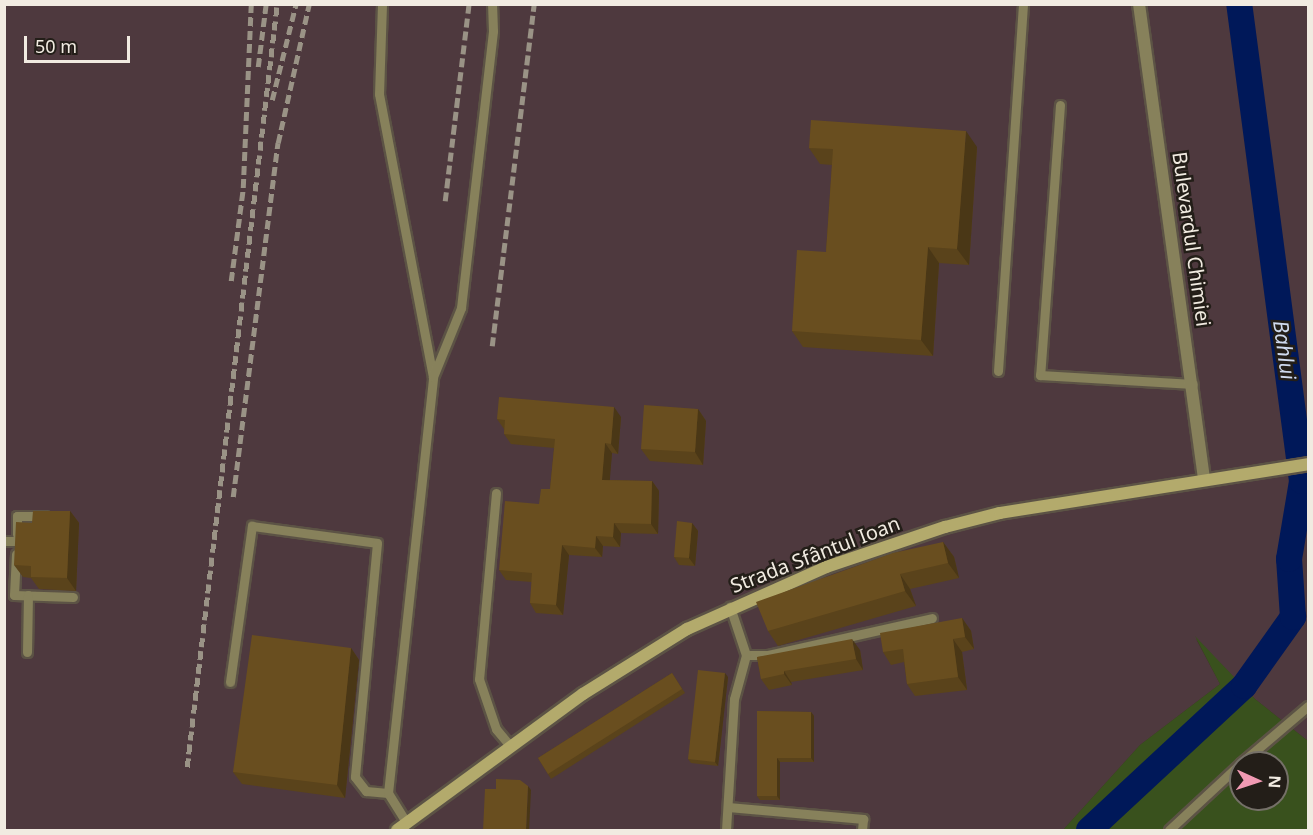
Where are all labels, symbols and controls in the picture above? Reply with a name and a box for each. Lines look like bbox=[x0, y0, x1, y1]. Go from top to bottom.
scale bar bbox=[27, 24, 134, 62]
text: 50 m bbox=[35, 34, 77, 58]
street label: Bulevardul Chimiei bbox=[1168, 150, 1216, 328]
water label: Bahlui bbox=[1268, 319, 1302, 381]
street label: Strada Sfântul Ioan bbox=[727, 511, 903, 597]
north arrow bbox=[1229, 751, 1289, 811]
text: N bbox=[1264, 775, 1286, 789]

